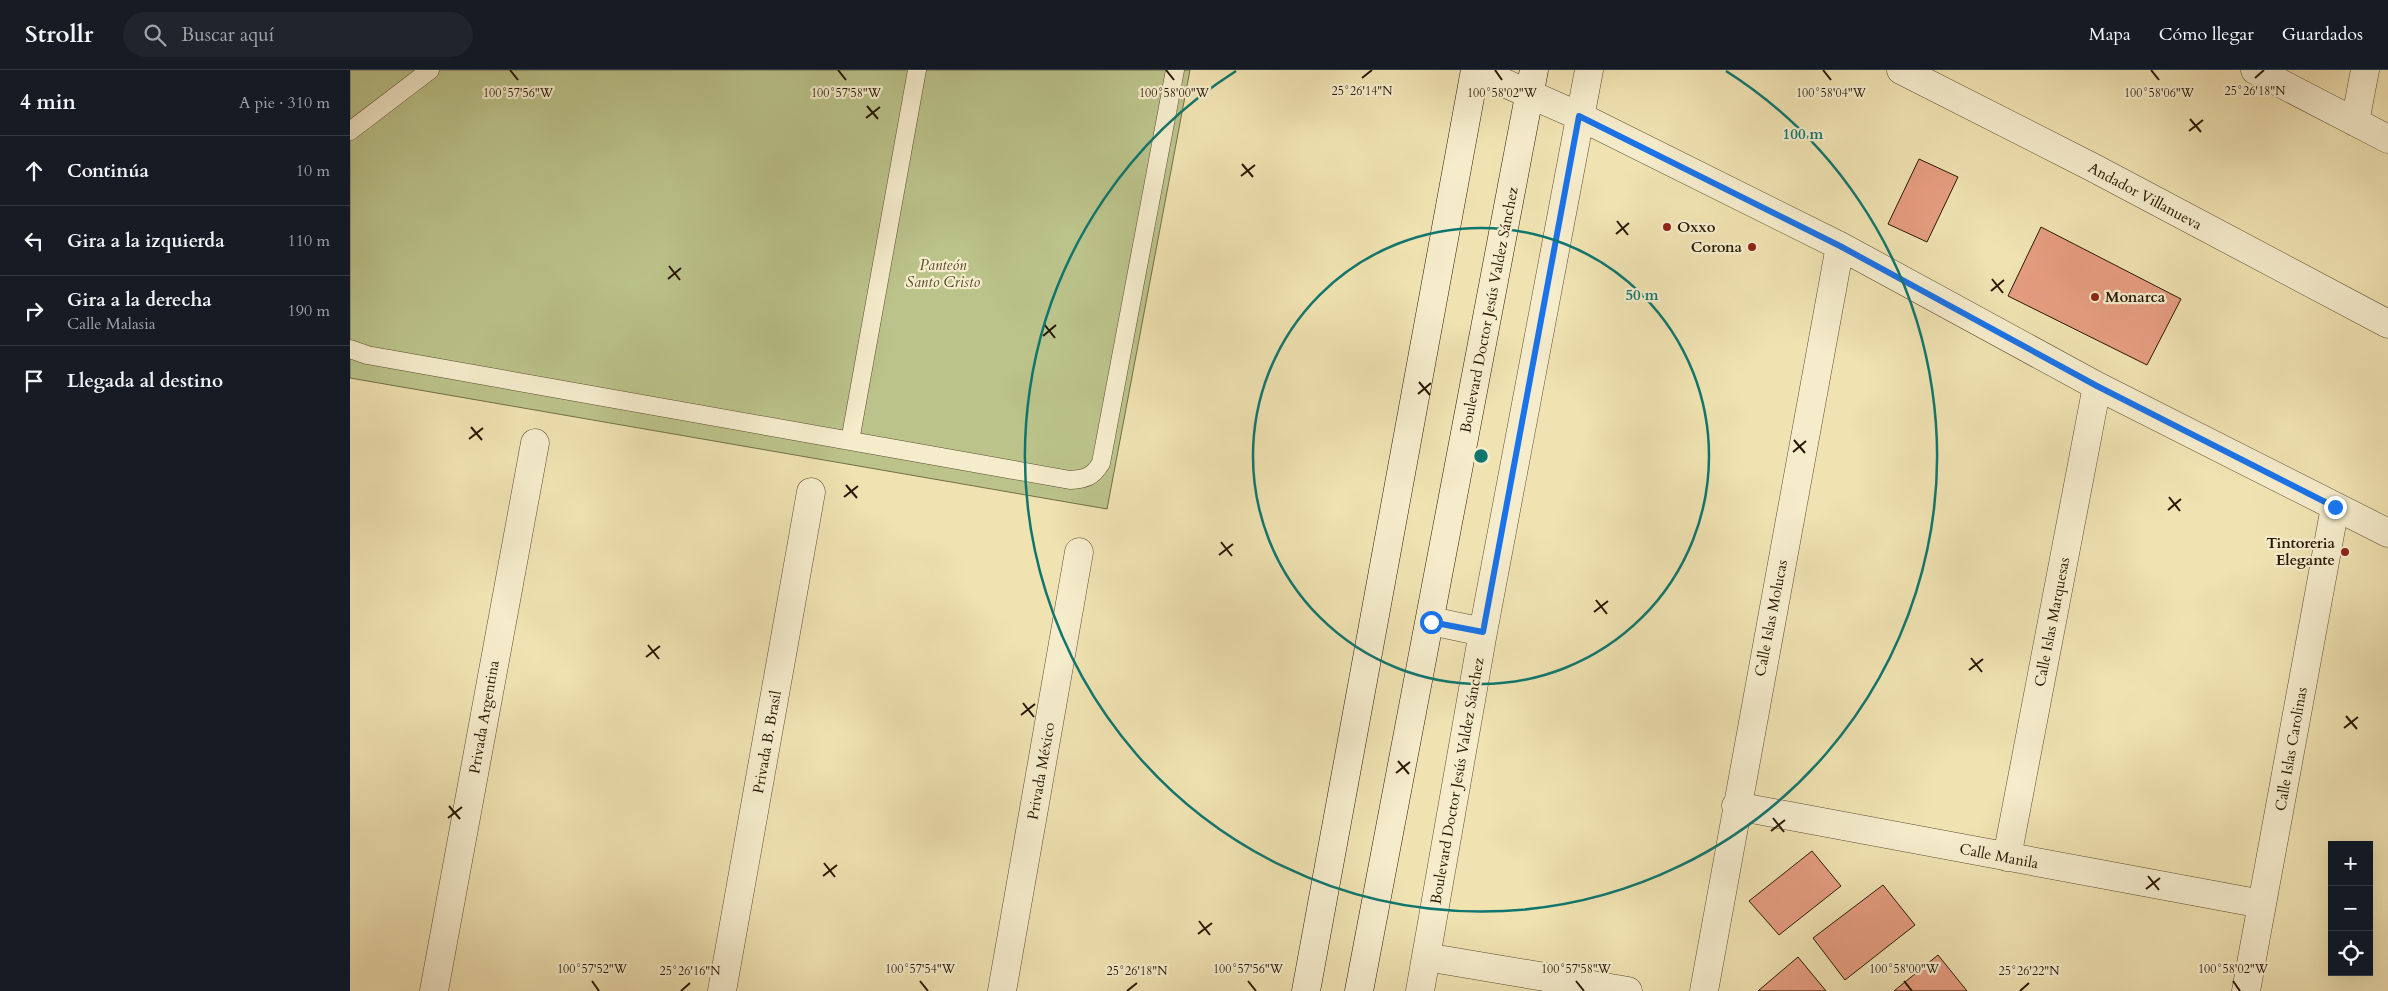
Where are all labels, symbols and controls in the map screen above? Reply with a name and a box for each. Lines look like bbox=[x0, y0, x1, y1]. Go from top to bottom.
search box bbox=[123, 12, 473, 57]
text: Strollr bbox=[25, 18, 93, 51]
icon: search bbox=[141, 21, 169, 49]
text: Buscar aquí bbox=[181, 22, 274, 48]
text: Mapa bbox=[2089, 22, 2131, 47]
text: Cómo llegar bbox=[2159, 22, 2254, 47]
text: Guardados bbox=[2282, 22, 2363, 47]
text: 25°26'14"N bbox=[1332, 83, 1393, 99]
text: 25°26'18"N bbox=[2225, 83, 2286, 99]
text: 100°57'56"W bbox=[483, 85, 554, 101]
text: 100°57'58"W bbox=[811, 85, 882, 101]
text: 100°58'00"W bbox=[1139, 85, 1210, 101]
text: 100°58'02"W bbox=[1467, 85, 1538, 101]
text: 100°58'04"W bbox=[1796, 85, 1867, 101]
text: 100°58'06"W bbox=[2124, 85, 2195, 101]
text: 4 min bbox=[20, 88, 76, 117]
text: A pie · 310 m bbox=[239, 92, 330, 114]
text: 100 m bbox=[1783, 124, 1824, 144]
icon: ahead bbox=[20, 157, 48, 185]
text: Continúa bbox=[67, 158, 149, 184]
street label: Andador Villanueva bbox=[2085, 158, 2206, 235]
text: 10 m bbox=[296, 160, 330, 182]
street label: Boulevard Doctor Jesús Valdez Sánchez bbox=[1455, 185, 1523, 435]
place label: Oxxo bbox=[1677, 217, 1716, 237]
marker: Oxxo bbox=[1661, 221, 1673, 233]
icon: left bbox=[20, 227, 48, 255]
text: Gira a la izquierda bbox=[67, 228, 225, 254]
text: 110 m bbox=[288, 230, 330, 252]
place label: Corona bbox=[1691, 237, 1743, 257]
marker: Corona bbox=[1746, 241, 1758, 253]
park label: Panteón Santo Cristo bbox=[906, 255, 980, 292]
text: 50 m bbox=[1625, 285, 1659, 305]
text: Gira a la derecha bbox=[67, 287, 212, 313]
place label: Monarca bbox=[2105, 287, 2166, 307]
marker: Monarca bbox=[2089, 291, 2101, 303]
icon: right bbox=[20, 297, 48, 325]
text: 190 m bbox=[288, 300, 330, 322]
text: Calle Malasia bbox=[67, 313, 156, 335]
icon: arrive bbox=[20, 367, 48, 395]
text: Llegada al destino bbox=[67, 368, 223, 394]
centre of rings bbox=[1472, 447, 1490, 465]
route end bbox=[2324, 496, 2347, 519]
place label: Tintoreria Elegante bbox=[2266, 533, 2336, 570]
marker: Tintoreria Elegante bbox=[2339, 546, 2351, 558]
street label: Calle Islas Marquesas bbox=[2030, 556, 2074, 688]
street label: Calle Islas Molucas bbox=[1750, 558, 1792, 678]
route start bbox=[1420, 611, 1443, 634]
street label: Boulevard Doctor Jesús Valdez Sánchez bbox=[1425, 656, 1489, 906]
street label: Privada Argentina bbox=[464, 658, 504, 775]
street label: Calle Islas Carolinas bbox=[2270, 685, 2312, 813]
street label: Privada B. Brasil bbox=[748, 689, 786, 795]
street label: Privada México bbox=[1023, 721, 1059, 821]
street label: Calle Manila bbox=[1958, 839, 2041, 874]
map controls bbox=[2328, 841, 2373, 976]
button: + bbox=[2328, 841, 2373, 886]
button: − bbox=[2328, 886, 2373, 931]
button: locate bbox=[2328, 931, 2373, 976]
text: 100°57'52"W bbox=[557, 961, 628, 977]
text: 100°57'54"W bbox=[885, 961, 956, 977]
text: 100°57'56"W bbox=[1213, 961, 1284, 977]
text: 100°57'58"W bbox=[1541, 961, 1612, 977]
text: 100°58'00"W bbox=[1869, 961, 1940, 977]
text: 100°58'02"W bbox=[2198, 961, 2269, 977]
text: 25°26'16"N bbox=[660, 963, 721, 979]
text: 25°26'18"N bbox=[1107, 963, 1168, 979]
text: 25°26'22"N bbox=[1999, 963, 2060, 979]

